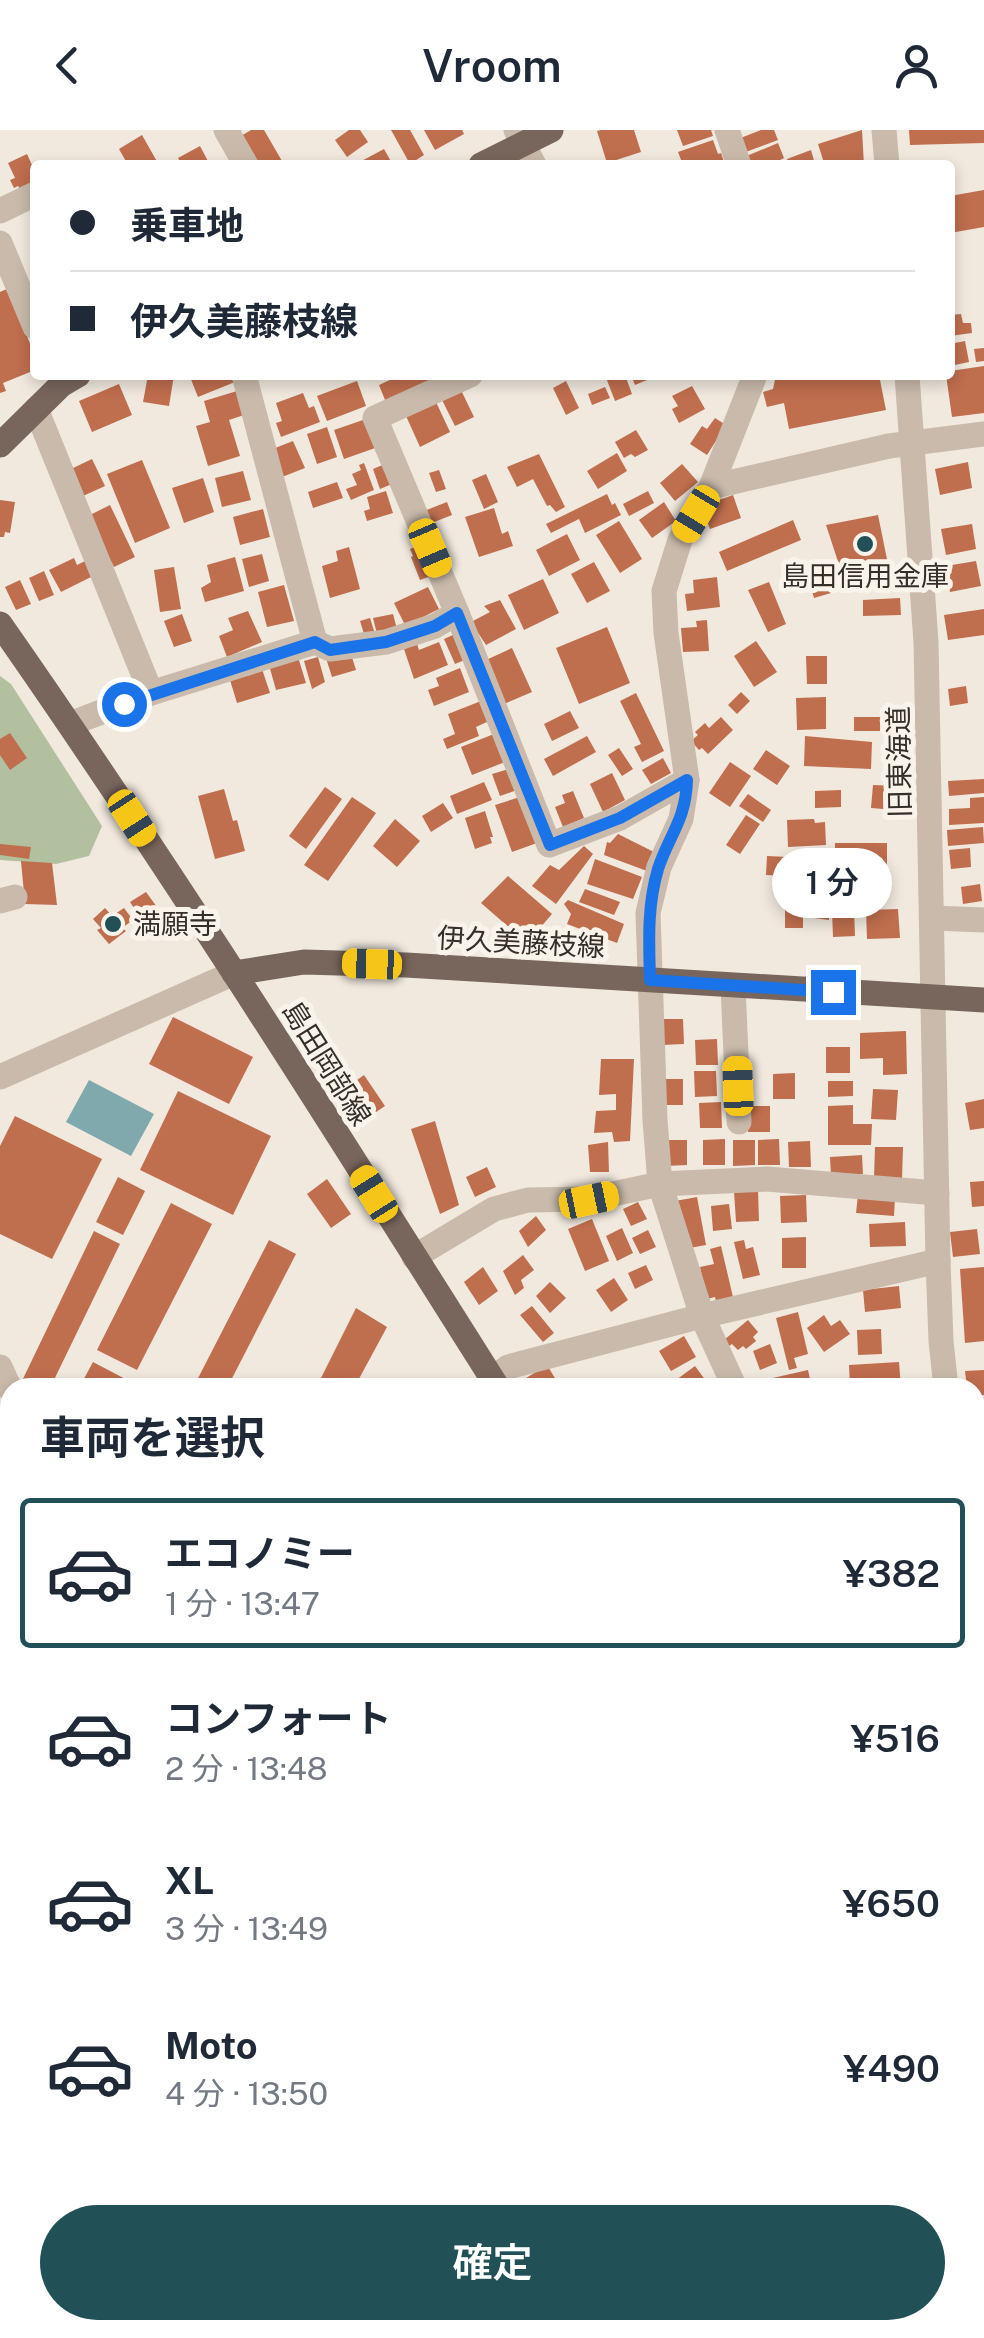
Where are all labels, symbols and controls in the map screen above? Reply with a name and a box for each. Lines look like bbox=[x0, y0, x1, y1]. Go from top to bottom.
icon: back bbox=[40, 38, 95, 93]
icon: person bbox=[889, 38, 944, 93]
text: Vroom bbox=[422, 39, 562, 92]
text: 乗車地 bbox=[130, 203, 244, 248]
text: 伊久美藤枝線 bbox=[130, 299, 358, 344]
car bbox=[668, 481, 724, 547]
car bbox=[404, 515, 456, 581]
marker: 島田信用金庫 bbox=[854, 533, 876, 555]
place label: 島田信用金庫 bbox=[781, 559, 949, 592]
route start bbox=[102, 682, 147, 727]
street label: 旧東海道 bbox=[881, 706, 916, 818]
car bbox=[103, 785, 161, 851]
callout: 1 分 bbox=[773, 847, 893, 917]
text: 1 分 bbox=[806, 864, 858, 901]
place label: 満願寺 bbox=[133, 907, 217, 940]
marker: 満願寺 bbox=[102, 913, 124, 935]
street label: 伊久美藤枝線 bbox=[436, 921, 606, 962]
car bbox=[341, 948, 403, 980]
route end bbox=[811, 970, 856, 1015]
street label: 島田岡部線 bbox=[276, 995, 379, 1131]
car bbox=[722, 1055, 754, 1117]
car bbox=[345, 1161, 403, 1227]
car bbox=[557, 1179, 621, 1221]
text: 車両を選択 bbox=[40, 1411, 265, 1464]
icon: car bbox=[45, 1528, 135, 1618]
text: エコノミー bbox=[165, 1531, 355, 1576]
text: ¥382 bbox=[843, 1551, 940, 1596]
text: 1 分 · 13:47 bbox=[165, 1585, 320, 1622]
icon: car bbox=[45, 1693, 135, 1783]
text: コンフォート bbox=[165, 1696, 392, 1741]
text: ¥516 bbox=[850, 1716, 940, 1761]
text: 2 分 · 13:48 bbox=[165, 1750, 328, 1787]
icon: car bbox=[45, 1858, 135, 1948]
text: XL bbox=[165, 1858, 214, 1903]
text: ¥650 bbox=[842, 1881, 940, 1926]
text: 3 分 · 13:49 bbox=[165, 1910, 328, 1947]
icon: car bbox=[45, 2023, 135, 2113]
text: Moto bbox=[165, 2023, 258, 2068]
text: ¥490 bbox=[843, 2046, 940, 2091]
text: 4 分 · 13:50 bbox=[165, 2075, 328, 2112]
button: 確定 bbox=[40, 2205, 945, 2320]

